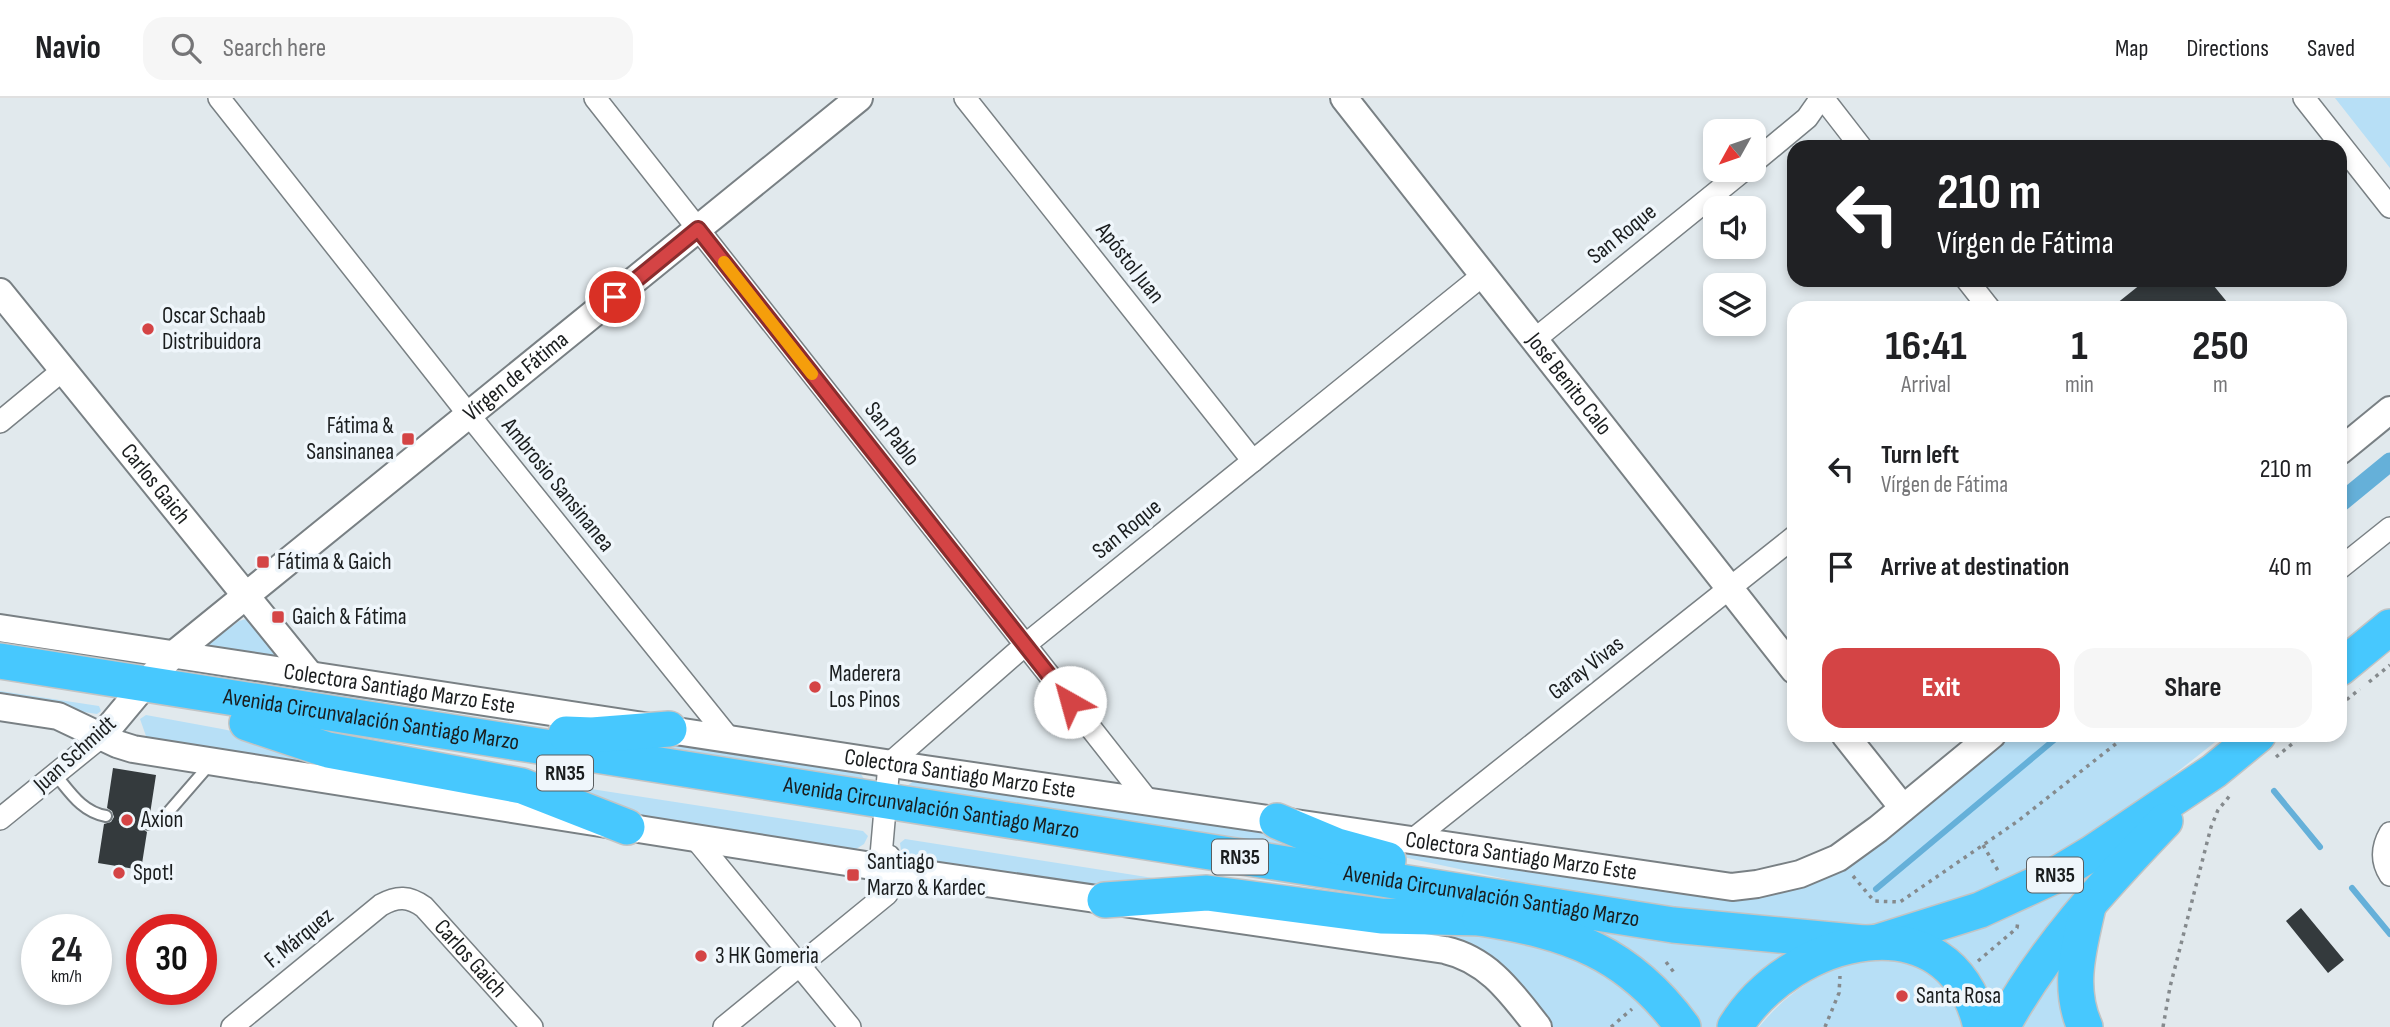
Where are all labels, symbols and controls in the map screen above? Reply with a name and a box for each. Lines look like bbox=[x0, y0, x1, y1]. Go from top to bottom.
search box bbox=[143, 17, 633, 80]
text: Navio bbox=[35, 28, 101, 68]
icon: search bbox=[167, 29, 205, 67]
text: Search here bbox=[223, 33, 326, 64]
text: Map bbox=[2115, 34, 2148, 63]
text: Directions bbox=[2186, 34, 2269, 63]
text: Saved bbox=[2307, 34, 2355, 63]
north arrow bbox=[1703, 119, 1766, 182]
map controls bbox=[1703, 119, 1766, 336]
text: 210 m bbox=[1937, 164, 2041, 223]
icon: left bbox=[1822, 168, 1913, 259]
button: sound bbox=[1703, 196, 1766, 259]
street label: San Roque bbox=[1582, 198, 1662, 270]
street label: Apóstol Juan bbox=[1089, 216, 1170, 309]
text: Vírgen de Fátima bbox=[1937, 224, 2114, 263]
pin bbox=[585, 267, 645, 327]
button: layers bbox=[1703, 273, 1766, 336]
icon: arrive bbox=[596, 278, 634, 316]
place label: Oscar Schaab Distribuidora bbox=[162, 302, 266, 356]
marker: Oscar Schaab Distribuidora bbox=[140, 321, 156, 337]
text: 16:41 bbox=[1885, 321, 1967, 372]
text: 1 bbox=[2071, 321, 2088, 372]
text: 250 bbox=[2192, 321, 2249, 372]
street label: Vírgen de Fátima bbox=[458, 326, 574, 427]
street label: José Benito Calo bbox=[1520, 326, 1618, 441]
text: Arrival bbox=[1901, 371, 1951, 399]
text: min bbox=[2065, 371, 2094, 399]
text: m bbox=[2213, 371, 2228, 399]
street label: San Pablo bbox=[858, 396, 926, 472]
place label: Fátima & Sansinanea bbox=[306, 412, 394, 466]
street label: Ambrosio Sansinanea bbox=[495, 412, 620, 557]
marker: Fátima & Sansinanea bbox=[400, 431, 416, 447]
street label: Carlos Gaich bbox=[114, 438, 196, 530]
text: Turn left bbox=[1881, 440, 1959, 471]
icon: left bbox=[1822, 450, 1860, 488]
text: 210 m bbox=[2260, 454, 2312, 485]
text: Vírgen de Fátima bbox=[1881, 471, 2008, 499]
street label: San Roque bbox=[1087, 493, 1167, 565]
place label: Fátima & Gaich bbox=[277, 548, 392, 576]
icon: arrive bbox=[1822, 548, 1860, 586]
text: Arrive at destination bbox=[1881, 552, 2069, 583]
text: 40 m bbox=[2269, 552, 2312, 583]
marker: Fátima & Gaich bbox=[255, 554, 271, 570]
place label: Gaich & Fátima bbox=[292, 603, 407, 631]
marker: Gaich & Fátima bbox=[270, 609, 286, 625]
street label: Garay Vivas bbox=[1543, 630, 1629, 706]
button: Exit bbox=[1822, 648, 2060, 728]
button: Share bbox=[2074, 648, 2312, 728]
street label: Colectora Santiago Marzo Este bbox=[282, 657, 517, 720]
place label: Maderera Los Pinos bbox=[829, 660, 901, 714]
position arrow bbox=[1033, 665, 1107, 739]
marker: Maderera Los Pinos bbox=[807, 679, 823, 695]
street label: Avenida Circunvalación Santiago Marzo bbox=[221, 682, 521, 757]
street label: Juan Schmidt bbox=[27, 710, 122, 799]
street label: Colectora Santiago Marzo Este bbox=[842, 743, 1078, 805]
road number: RN35 bbox=[537, 756, 593, 790]
street label: Avenida Circunvalación Santiago Marzo bbox=[781, 771, 1081, 845]
place label: Axion bbox=[140, 806, 183, 834]
marker: Axion bbox=[119, 812, 135, 828]
street label: Colectora Santiago Marzo Este bbox=[1403, 825, 1639, 887]
road number: RN35 bbox=[1212, 840, 1268, 874]
place label: Santiago Marzo & Kardec bbox=[867, 848, 986, 902]
road number: RN35 bbox=[2027, 858, 2083, 892]
place label: Spot! bbox=[133, 859, 173, 887]
street label: Avenida Circunvalación Santiago Marzo bbox=[1341, 859, 1641, 934]
marker: Spot! bbox=[111, 865, 127, 881]
marker: Santiago Marzo & Kardec bbox=[845, 867, 861, 883]
street label: F. Márquez bbox=[259, 902, 339, 974]
speed limit sign: 30 bbox=[126, 914, 217, 1005]
street label: Carlos Gaich bbox=[428, 914, 513, 1003]
text: 24 bbox=[51, 929, 82, 972]
place label: 3 HK Gomeria bbox=[715, 942, 819, 970]
marker: 3 HK Gomeria bbox=[693, 948, 709, 964]
text: km/h bbox=[51, 966, 82, 987]
place label: Santa Rosa bbox=[1916, 982, 2001, 1010]
marker: Santa Rosa bbox=[1894, 988, 1910, 1004]

